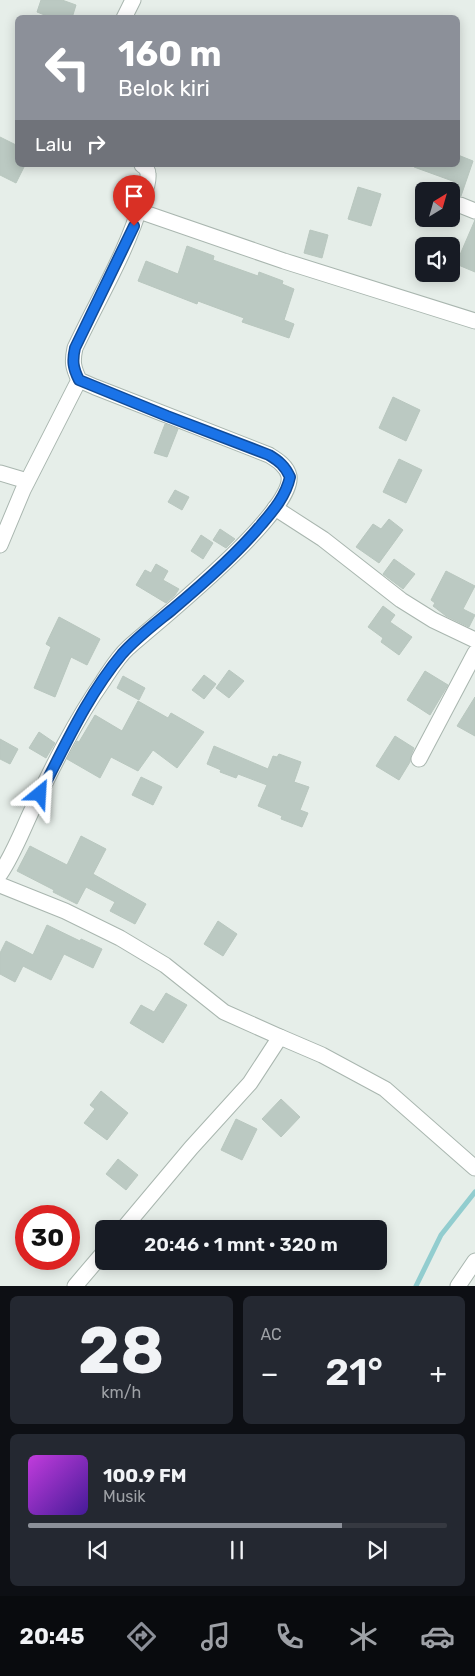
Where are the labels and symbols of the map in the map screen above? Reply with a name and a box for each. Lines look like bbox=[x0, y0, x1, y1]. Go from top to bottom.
pin bbox=[113, 175, 155, 226]
north arrow bbox=[415, 182, 460, 228]
position arrow bbox=[13, 767, 65, 819]
speed limit sign: 30 bbox=[15, 1205, 80, 1270]

